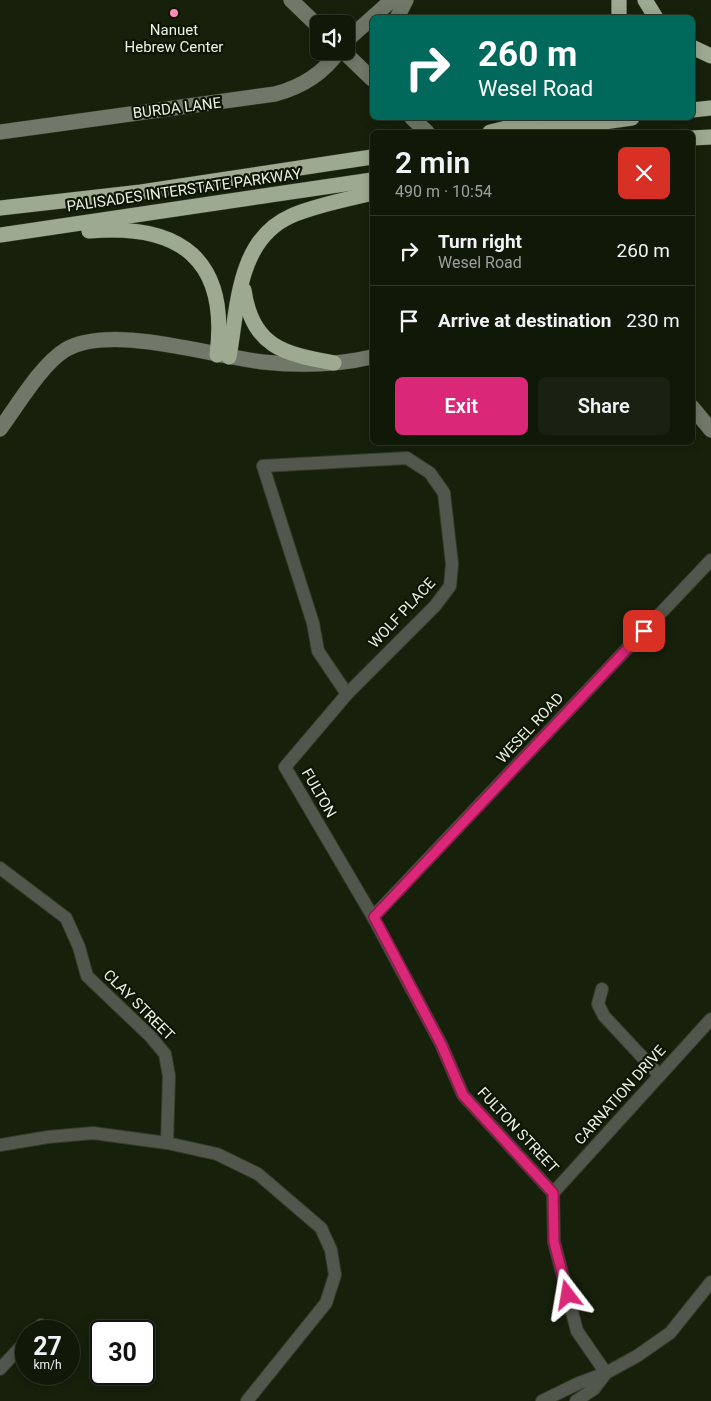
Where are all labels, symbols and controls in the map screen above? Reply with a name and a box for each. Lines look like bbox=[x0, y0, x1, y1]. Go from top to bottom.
marker: Nanuet Hebrew Center bbox=[168, 7, 180, 19]
map controls bbox=[310, 15, 355, 60]
button: sound bbox=[310, 15, 355, 60]
place label: Nanuet Hebrew Center bbox=[125, 21, 223, 56]
text: 260 m bbox=[478, 34, 577, 75]
icon: right bbox=[395, 35, 460, 100]
text: Wesel Road bbox=[478, 76, 593, 101]
street label: BURDA LANE bbox=[132, 94, 223, 122]
text: 2 min bbox=[395, 145, 470, 180]
button: close bbox=[618, 147, 670, 199]
street label: PALISADES INTERSTATE PARKWAY bbox=[66, 165, 302, 215]
text: 490 m · 10:54 bbox=[395, 182, 492, 201]
text: Turn right bbox=[438, 230, 522, 253]
icon: right bbox=[395, 237, 423, 265]
text: 260 m bbox=[617, 239, 670, 262]
text: Wesel Road bbox=[438, 253, 522, 272]
icon: arrive bbox=[395, 307, 423, 335]
text: Arrive at destination bbox=[438, 309, 611, 332]
text: 230 m bbox=[626, 309, 680, 332]
button: Exit bbox=[395, 377, 528, 435]
button: Share bbox=[538, 377, 670, 435]
street label: WOLF PLACE bbox=[365, 574, 439, 652]
pin bbox=[623, 610, 665, 652]
icon: arrive bbox=[630, 617, 658, 645]
street label: WESEL ROAD bbox=[493, 689, 567, 767]
street label: FULTON bbox=[298, 765, 340, 821]
street label: CLAY STREET bbox=[100, 966, 178, 1044]
street label: CARNATION DRIVE bbox=[571, 1041, 670, 1148]
street label: FULTON STREET bbox=[474, 1083, 562, 1177]
position arrow bbox=[541, 1268, 593, 1320]
speed limit sign: 30 bbox=[90, 1320, 155, 1385]
text: 27 bbox=[33, 1332, 62, 1361]
text: km/h bbox=[33, 1358, 62, 1372]

